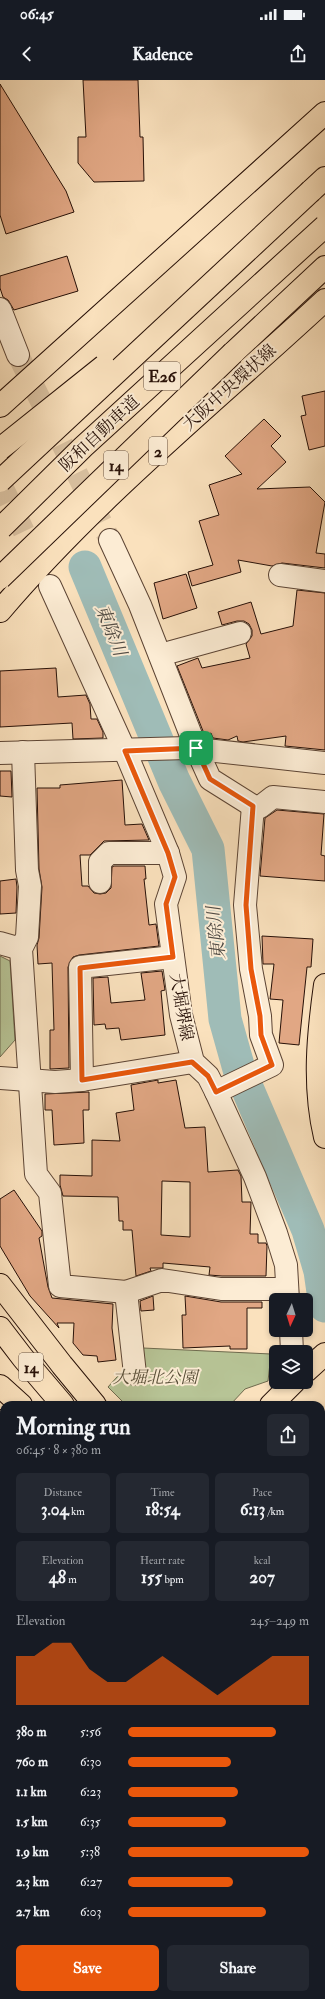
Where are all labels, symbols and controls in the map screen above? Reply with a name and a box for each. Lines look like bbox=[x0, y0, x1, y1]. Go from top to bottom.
text: 06:45 bbox=[20, 5, 54, 24]
icon: back bbox=[16, 43, 38, 65]
text: Kadence bbox=[132, 43, 193, 66]
icon: share bbox=[287, 43, 309, 65]
street label: 大阪中央環状線 bbox=[178, 340, 281, 435]
road number: E26 bbox=[144, 362, 180, 390]
street label: 阪和自動車道 bbox=[55, 391, 144, 476]
road number: 2 bbox=[149, 437, 167, 465]
road number: 14 bbox=[104, 451, 128, 479]
water label: 東除川 bbox=[90, 601, 132, 661]
pin bbox=[179, 731, 213, 765]
icon: arrive bbox=[185, 737, 207, 759]
water label: 東除川 bbox=[202, 903, 231, 961]
street label: 大堀堺線 bbox=[165, 972, 198, 1042]
north arrow bbox=[269, 1293, 313, 1337]
map controls bbox=[269, 1293, 313, 1389]
button: layers bbox=[269, 1345, 313, 1389]
road number: 14 bbox=[19, 1353, 43, 1381]
park label: 大堀北公園 bbox=[113, 1367, 200, 1388]
text: Morning run bbox=[16, 1413, 131, 1441]
button: share bbox=[267, 1414, 309, 1456]
text: 06:45 · 8 × 380 m bbox=[16, 1442, 101, 1458]
text: Distance bbox=[44, 1486, 82, 1499]
text: Time bbox=[150, 1486, 175, 1499]
text: Pace bbox=[252, 1486, 272, 1499]
text: 3.04 bbox=[41, 1499, 69, 1520]
text: 18:54 bbox=[145, 1499, 180, 1520]
text: 6:13 bbox=[240, 1499, 265, 1520]
text: km bbox=[69, 1505, 85, 1518]
text: /km bbox=[265, 1505, 284, 1518]
text: Elevation bbox=[42, 1554, 84, 1567]
text: Heart rate bbox=[140, 1554, 185, 1567]
text: kcal bbox=[254, 1554, 271, 1567]
text: 48 bbox=[49, 1567, 66, 1588]
text: 155 bbox=[141, 1567, 162, 1588]
text: 207 bbox=[250, 1567, 275, 1588]
text: m bbox=[66, 1573, 77, 1586]
text: bpm bbox=[162, 1573, 184, 1586]
text: Elevation bbox=[16, 1613, 66, 1629]
text: 245–249 m bbox=[250, 1613, 309, 1629]
text: 380 m bbox=[16, 1724, 47, 1740]
text: 5:56 bbox=[80, 1724, 101, 1740]
text: 760 m bbox=[16, 1754, 48, 1770]
text: 6:30 bbox=[80, 1754, 101, 1770]
text: 1.1 km bbox=[16, 1784, 47, 1800]
text: 6:23 bbox=[80, 1784, 101, 1800]
text: 1.5 km bbox=[16, 1814, 48, 1830]
text: 6:35 bbox=[80, 1814, 100, 1830]
text: 1.9 km bbox=[16, 1844, 49, 1860]
text: 5:38 bbox=[80, 1844, 100, 1860]
text: 2.3 km bbox=[16, 1874, 49, 1890]
text: 6:27 bbox=[80, 1874, 102, 1890]
text: 2.7 km bbox=[16, 1904, 50, 1920]
text: 6:03 bbox=[80, 1904, 101, 1920]
button: Save bbox=[16, 1945, 159, 1991]
button: Share bbox=[167, 1945, 309, 1991]

